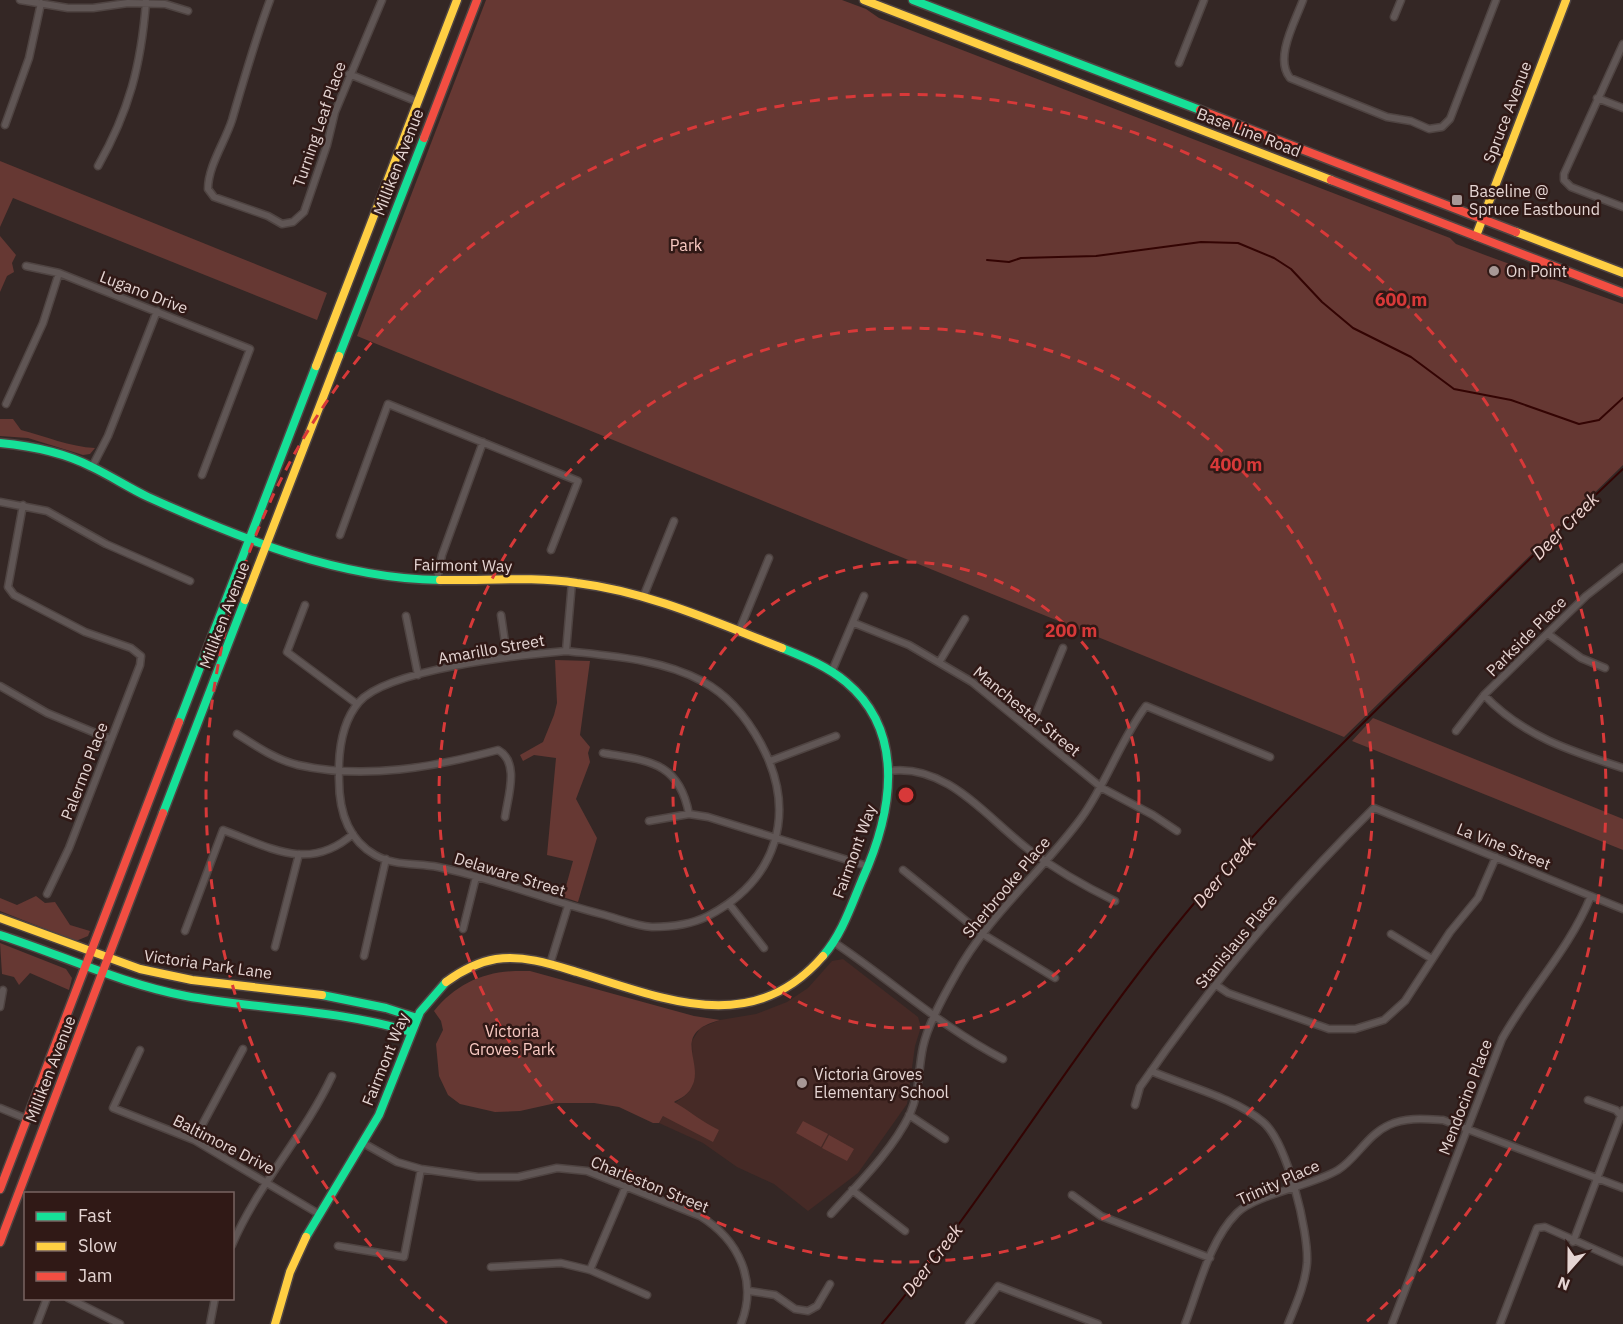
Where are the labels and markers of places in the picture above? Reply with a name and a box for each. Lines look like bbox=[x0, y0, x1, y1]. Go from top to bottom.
place label: Baseline @ Spruce Eastbound bbox=[1469, 181, 1600, 219]
marker: Baseline @ Spruce Eastbound bbox=[1450, 193, 1464, 207]
place label: On Point bbox=[1506, 261, 1567, 281]
marker: On Point bbox=[1487, 264, 1501, 278]
centre of rings bbox=[896, 785, 916, 805]
place label: Victoria Groves Elementary School bbox=[814, 1064, 949, 1102]
marker: Victoria Groves Elementary School bbox=[795, 1076, 809, 1090]

